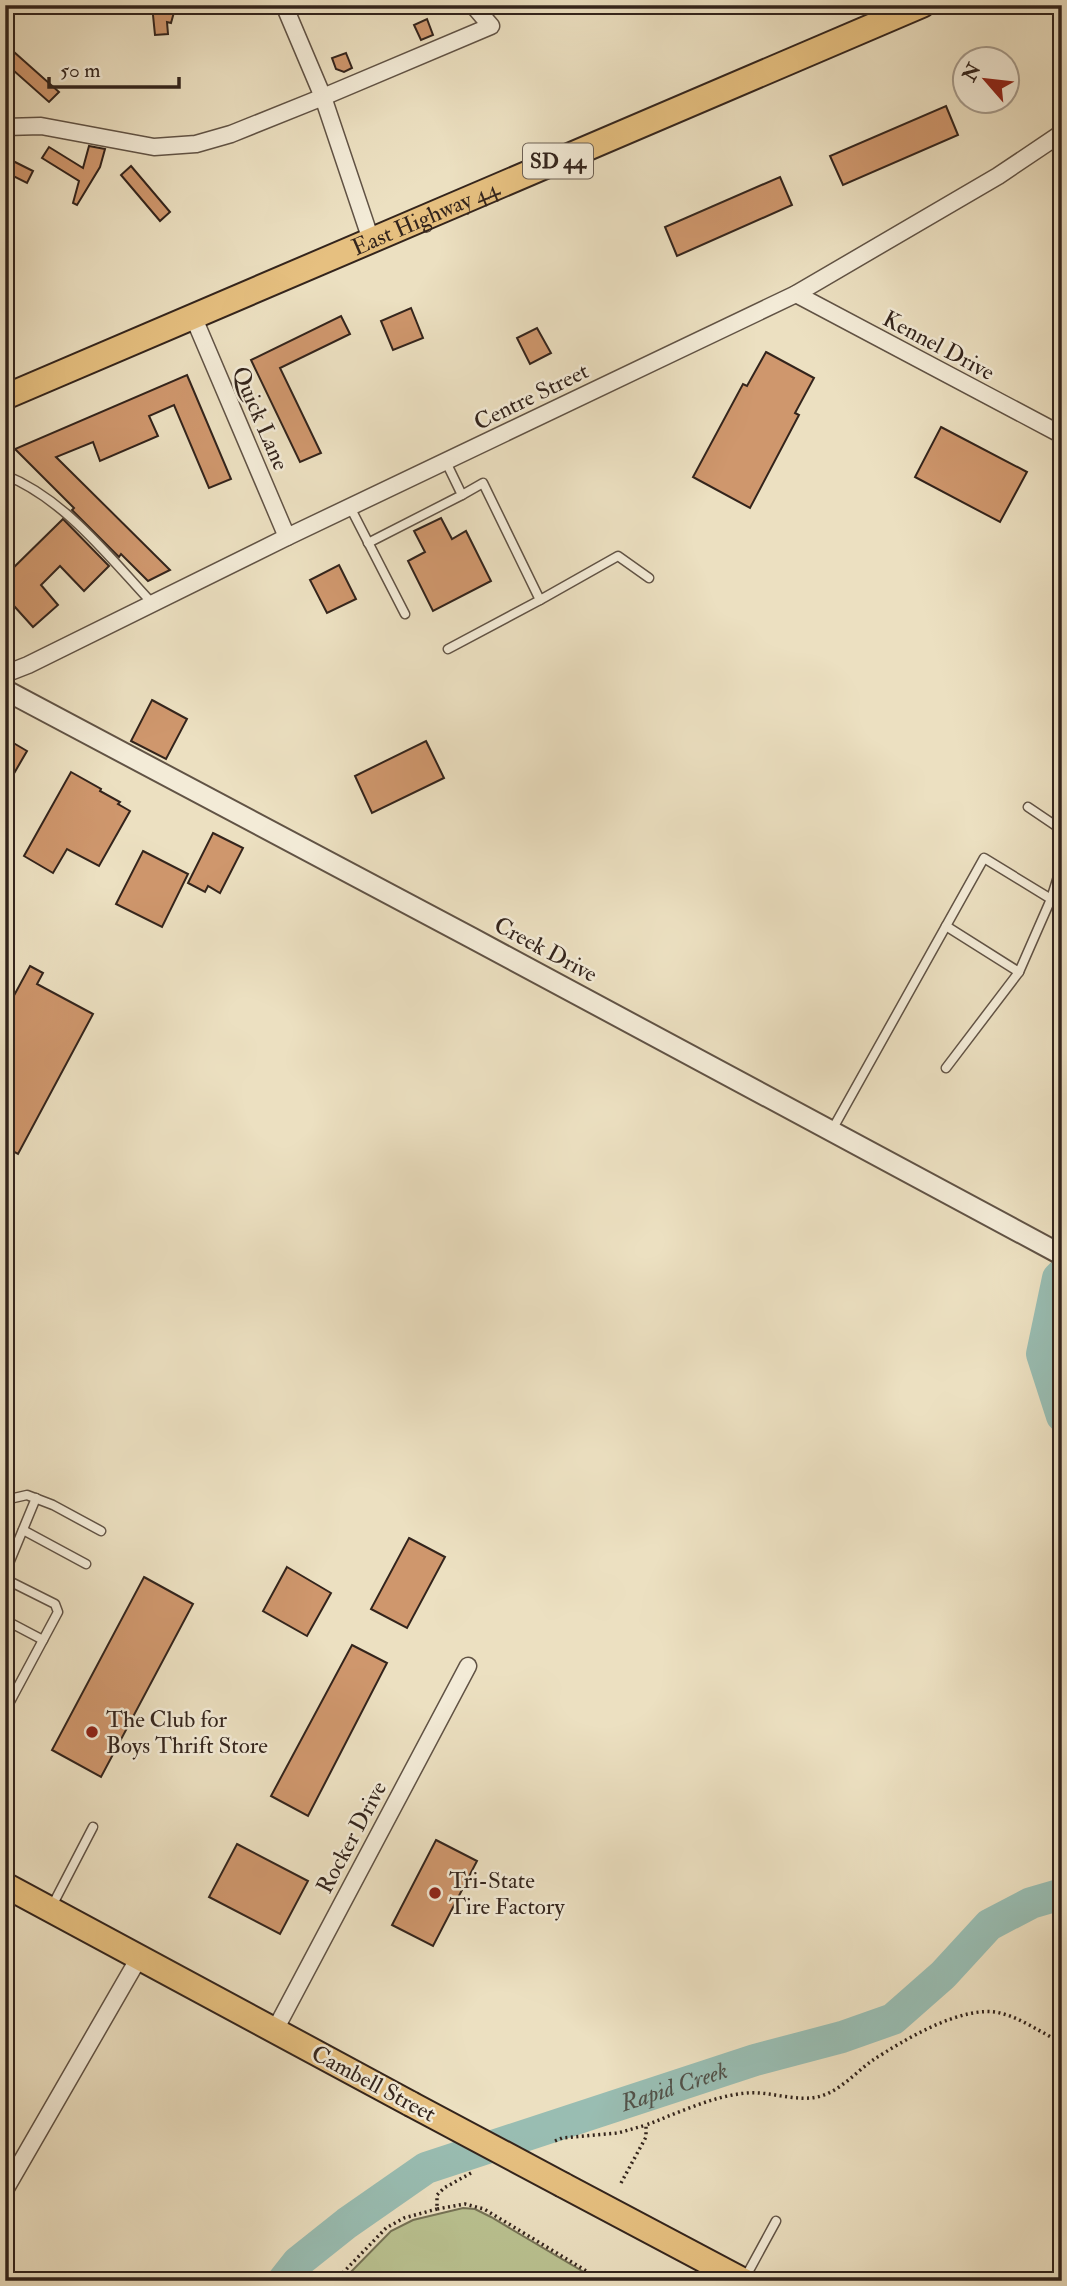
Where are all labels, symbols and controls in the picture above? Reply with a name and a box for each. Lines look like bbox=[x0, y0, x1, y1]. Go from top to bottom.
scale bar bbox=[49, 46, 178, 90]
north arrow bbox=[951, 46, 1021, 116]
text: 50 m bbox=[60, 57, 101, 84]
text: N bbox=[957, 58, 987, 87]
road number: SD 44 bbox=[523, 144, 593, 178]
street label: East Highway 44 bbox=[347, 173, 505, 262]
street label: Kennel Drive bbox=[878, 304, 1000, 387]
street label: Centre Street bbox=[469, 356, 593, 437]
street label: Quick Lane bbox=[226, 362, 296, 475]
street label: Creek Drive bbox=[489, 910, 603, 989]
place label: The Club for Boys Thrift Store bbox=[106, 1705, 268, 1760]
marker: The Club for Boys Thrift Store bbox=[84, 1724, 100, 1740]
street label: Rocker Drive bbox=[310, 1776, 393, 1898]
place label: Tri-State Tire Factory bbox=[449, 1866, 565, 1921]
marker: Tri-State Tire Factory bbox=[427, 1885, 443, 1901]
street label: Cambell Street bbox=[307, 2039, 441, 2128]
water label: Rapid Creek bbox=[616, 2055, 732, 2119]

